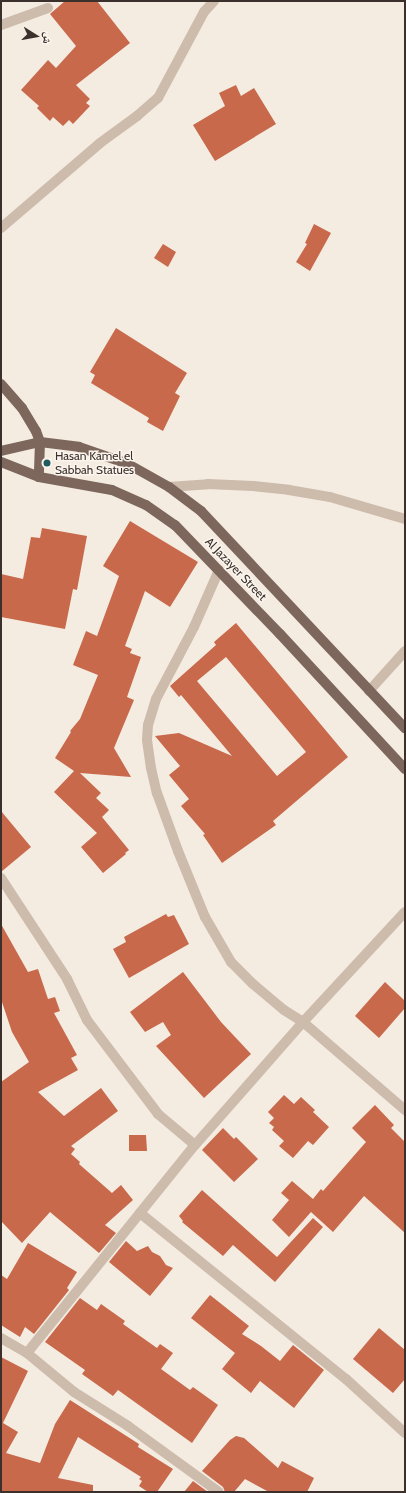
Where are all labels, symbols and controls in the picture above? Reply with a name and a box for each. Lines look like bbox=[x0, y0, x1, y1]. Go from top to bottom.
north arrow bbox=[16, 16, 56, 56]
text: ش bbox=[40, 31, 56, 45]
place label: Hasan Kamel el Sabbah Statues bbox=[55, 449, 134, 477]
marker: Hasan Kamel el Sabbah Statues bbox=[42, 458, 52, 468]
street label: Al Jazayer Street bbox=[202, 534, 270, 604]

